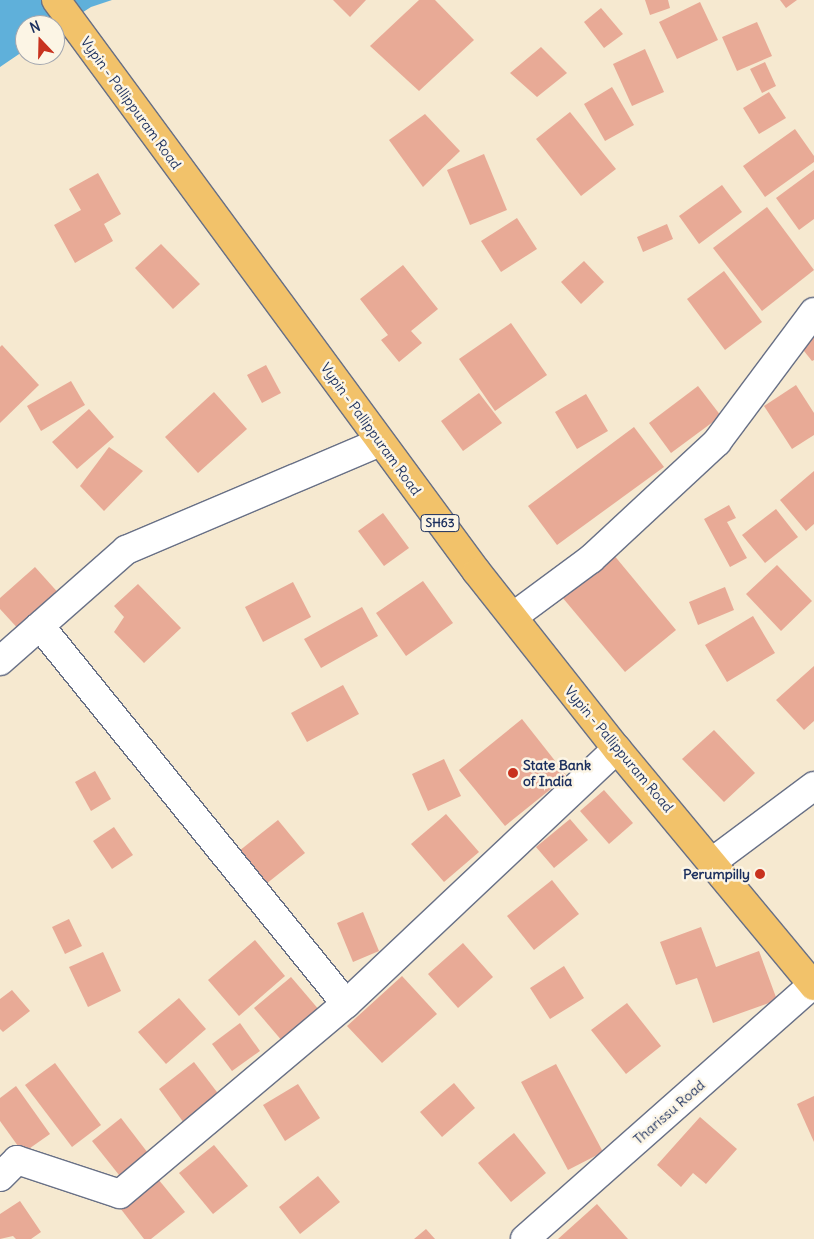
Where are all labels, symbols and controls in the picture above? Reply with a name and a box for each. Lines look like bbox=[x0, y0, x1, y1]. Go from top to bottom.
north arrow bbox=[15, 15, 65, 65]
text: N bbox=[27, 17, 43, 37]
street label: Vypin - Pallippuram Road bbox=[77, 33, 185, 173]
street label: Vypin - Pallippuram Road bbox=[317, 359, 425, 499]
road number: SH63 bbox=[420, 514, 460, 532]
street label: Vypin - Pallippuram Road bbox=[561, 682, 677, 816]
place label: State Bank of India bbox=[523, 757, 591, 790]
marker: State Bank of India bbox=[507, 767, 519, 779]
place label: Perumpilly bbox=[683, 866, 750, 882]
marker: Perumpilly bbox=[754, 868, 766, 880]
street label: Tharissu Road bbox=[630, 1076, 708, 1148]

